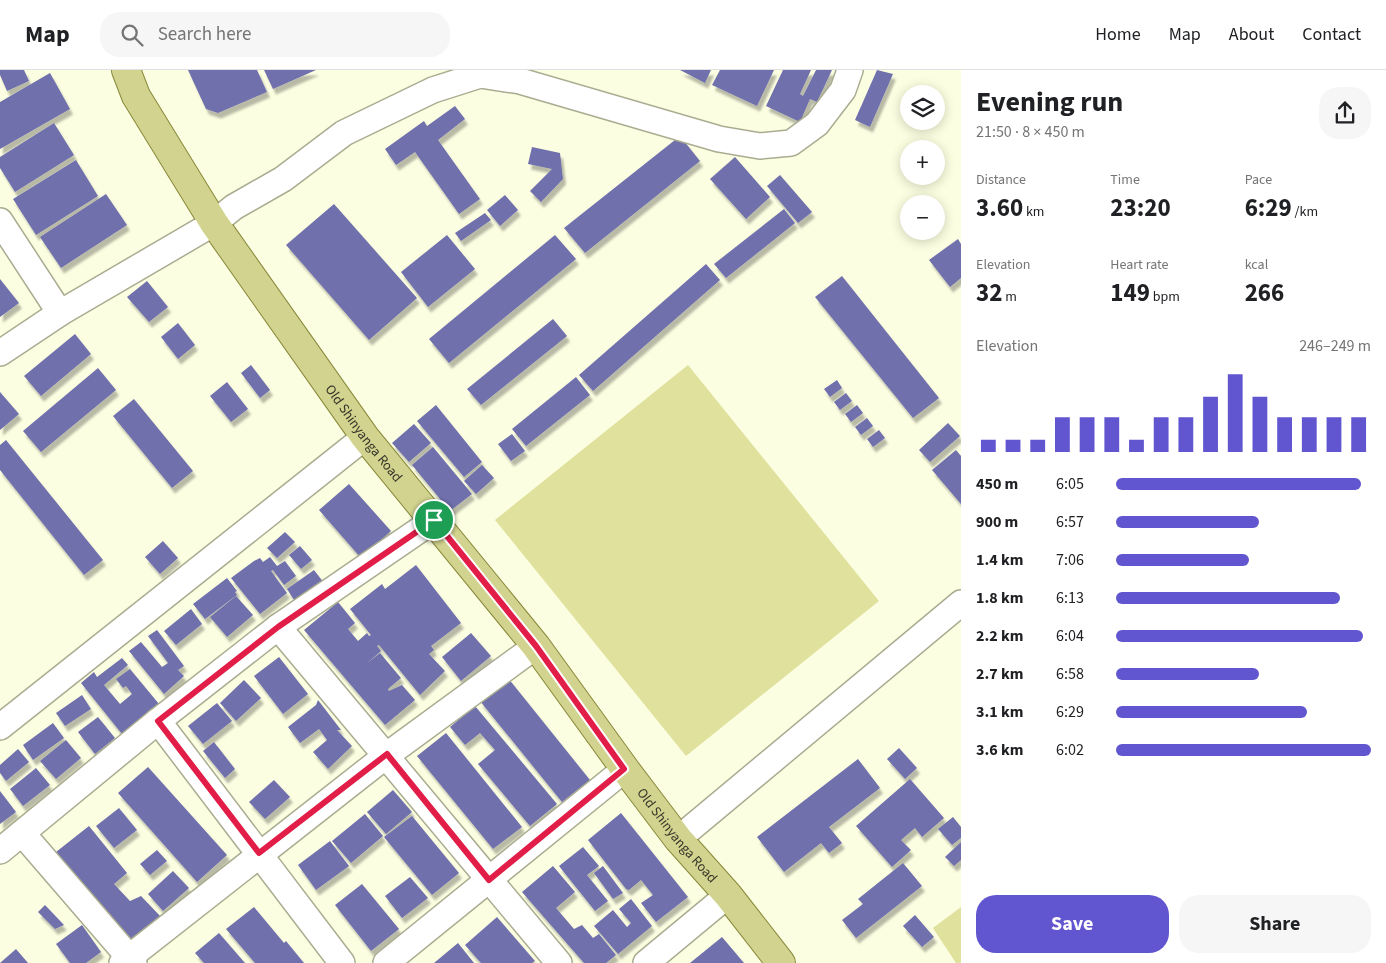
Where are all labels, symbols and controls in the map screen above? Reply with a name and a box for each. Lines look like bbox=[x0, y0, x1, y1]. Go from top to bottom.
search box bbox=[100, 12, 450, 57]
text: Map bbox=[25, 17, 70, 52]
icon: search bbox=[118, 21, 146, 49]
text: Search here bbox=[158, 21, 251, 48]
text: Home bbox=[1095, 22, 1141, 47]
text: Map bbox=[1169, 22, 1201, 47]
text: About bbox=[1229, 22, 1274, 47]
text: Contact bbox=[1302, 22, 1361, 47]
text: Evening run bbox=[976, 82, 1123, 122]
map controls bbox=[900, 85, 945, 240]
button: layers bbox=[900, 85, 945, 130]
button: share bbox=[1319, 87, 1371, 139]
text: 21:50 · 8 × 450 m bbox=[976, 121, 1085, 143]
button: + bbox=[900, 140, 945, 185]
text: Distance bbox=[976, 170, 1026, 190]
text: Time bbox=[1110, 170, 1140, 190]
text: Pace bbox=[1245, 170, 1272, 190]
text: 3.60 bbox=[976, 190, 1023, 226]
text: 23:20 bbox=[1110, 190, 1171, 226]
text: 6:29 bbox=[1245, 190, 1292, 226]
button: − bbox=[900, 195, 945, 240]
text: km bbox=[1023, 202, 1044, 222]
text: /km bbox=[1292, 202, 1318, 222]
text: Elevation bbox=[976, 255, 1031, 275]
text: Heart rate bbox=[1110, 255, 1169, 275]
text: kcal bbox=[1245, 255, 1268, 275]
text: 32 bbox=[976, 275, 1002, 311]
text: 149 bbox=[1110, 275, 1150, 311]
text: 266 bbox=[1245, 275, 1284, 311]
text: m bbox=[1002, 287, 1017, 307]
text: bpm bbox=[1150, 287, 1180, 307]
text: Elevation bbox=[976, 335, 1038, 357]
text: 246–249 m bbox=[1299, 335, 1371, 357]
street label: Old Shinyanga Road bbox=[320, 381, 407, 486]
text: 450 m bbox=[976, 473, 1018, 495]
text: 6:05 bbox=[1056, 473, 1084, 495]
pin bbox=[413, 499, 455, 541]
icon: arrive bbox=[420, 506, 448, 534]
text: 900 m bbox=[976, 511, 1018, 533]
text: 6:57 bbox=[1056, 511, 1084, 533]
text: 1.4 km bbox=[976, 549, 1023, 571]
text: 7:06 bbox=[1056, 549, 1084, 571]
text: 1.8 km bbox=[976, 587, 1023, 609]
text: 6:13 bbox=[1056, 587, 1084, 609]
text: 2.2 km bbox=[976, 625, 1023, 647]
text: 6:04 bbox=[1056, 625, 1084, 647]
text: 2.7 km bbox=[976, 663, 1023, 685]
text: 6:58 bbox=[1056, 663, 1084, 685]
text: 3.1 km bbox=[976, 701, 1023, 723]
text: 6:29 bbox=[1056, 701, 1084, 723]
text: 3.6 km bbox=[976, 739, 1023, 761]
text: 6:02 bbox=[1056, 739, 1084, 761]
street label: Old Shinyanga Road bbox=[632, 784, 722, 888]
button: Save bbox=[976, 895, 1169, 953]
button: Share bbox=[1179, 895, 1371, 953]

